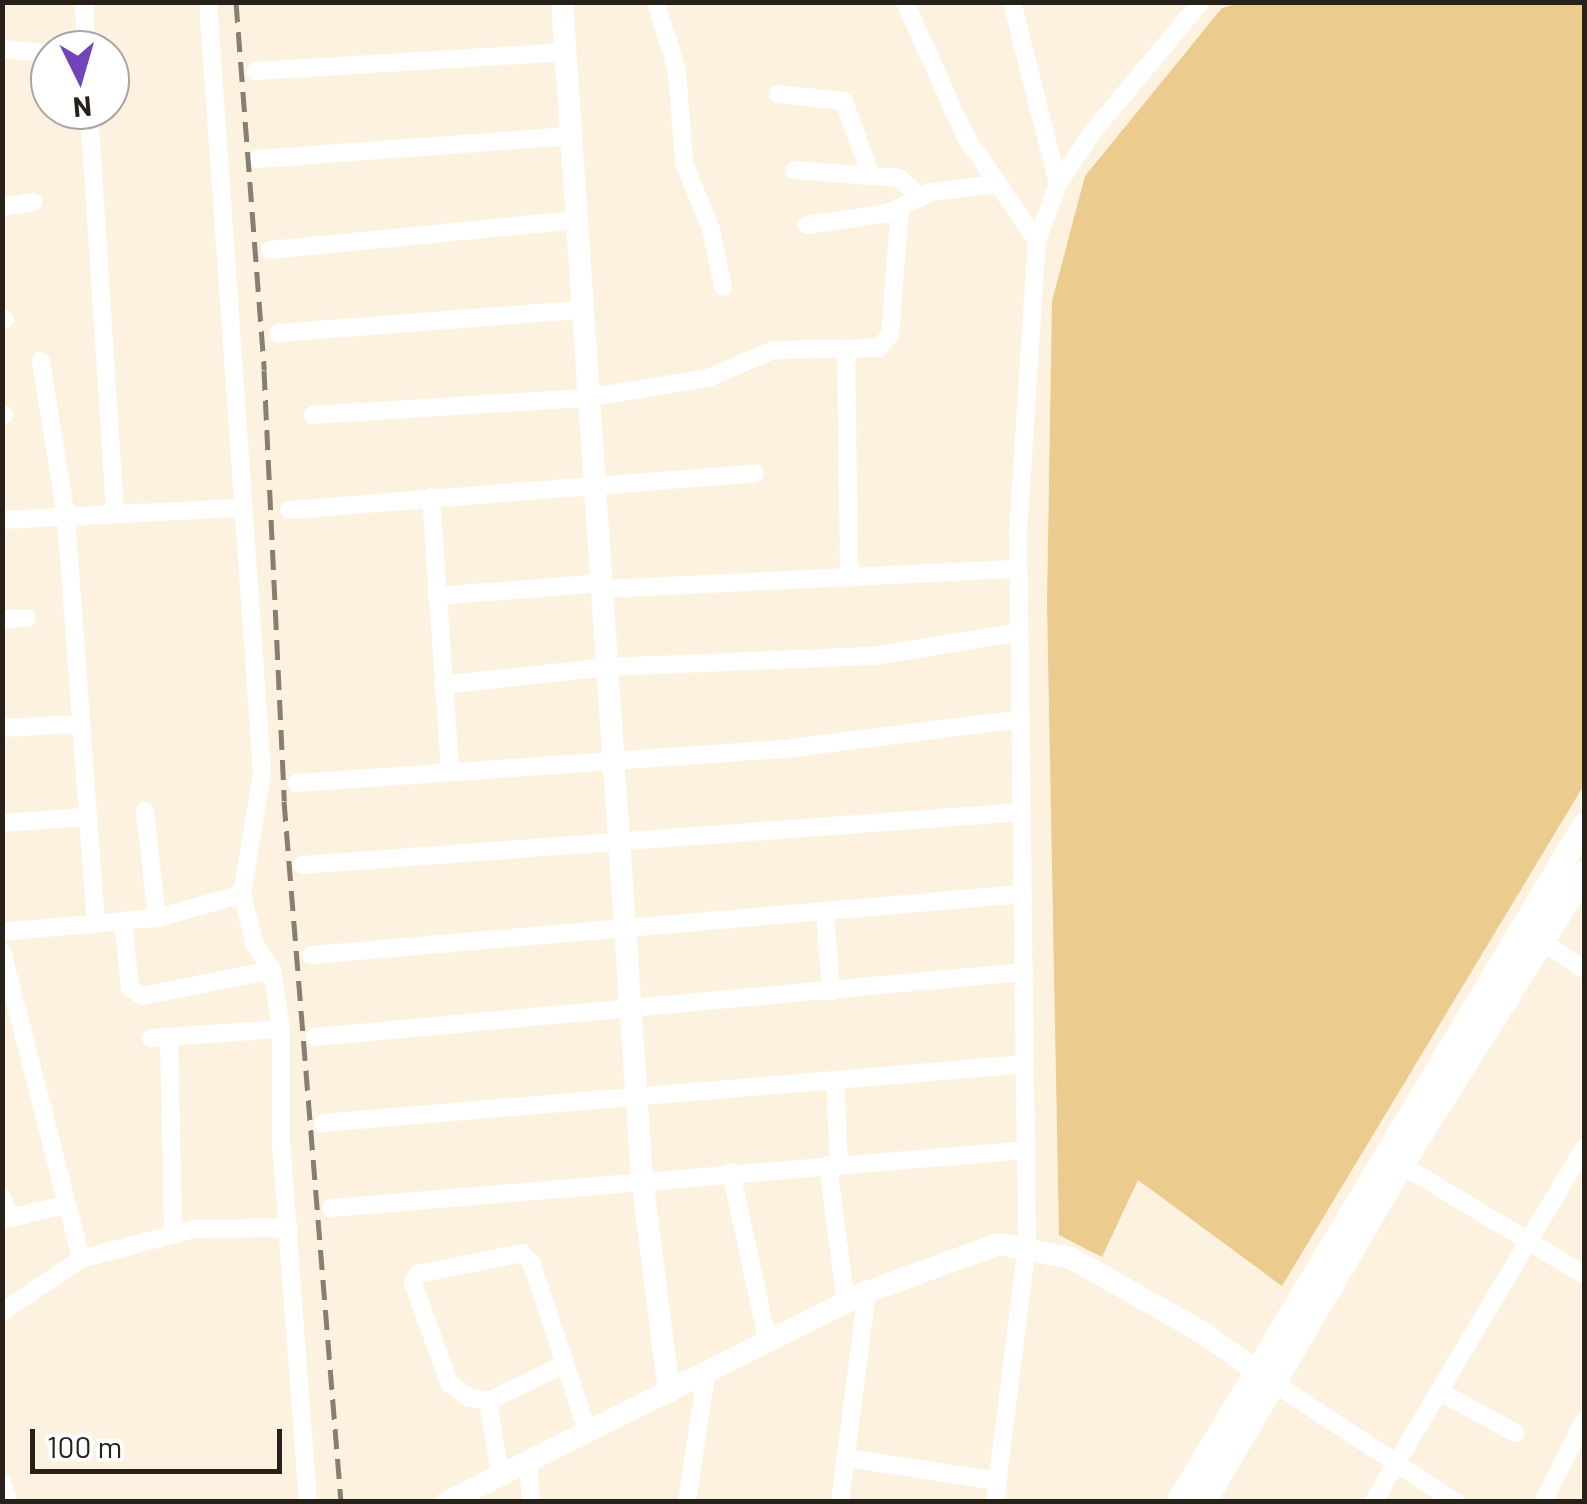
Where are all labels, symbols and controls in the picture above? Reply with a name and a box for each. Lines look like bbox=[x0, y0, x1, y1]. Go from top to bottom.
north arrow bbox=[30, 30, 130, 130]
text: N bbox=[72, 90, 93, 126]
scale bar bbox=[35, 1409, 288, 1471]
text: 100 m bbox=[47, 1428, 122, 1464]

